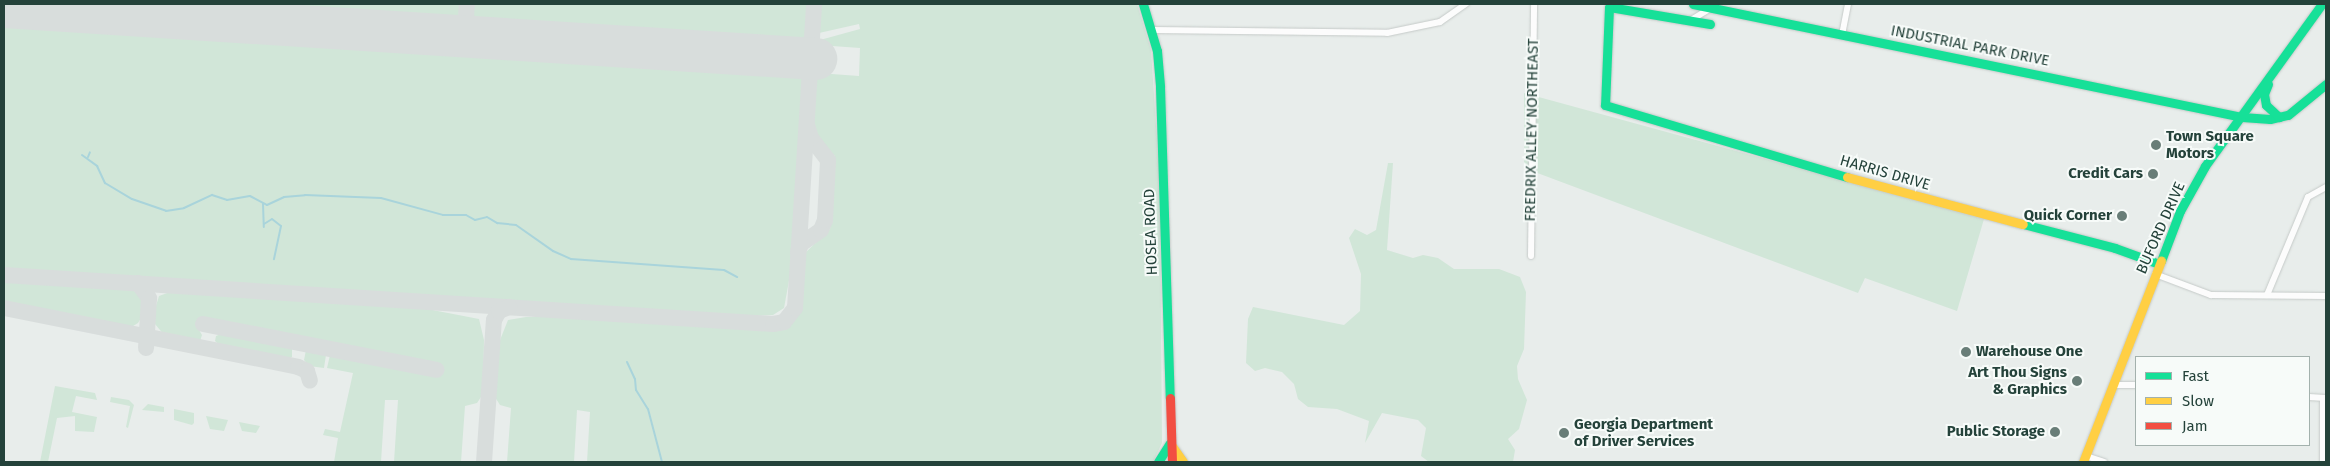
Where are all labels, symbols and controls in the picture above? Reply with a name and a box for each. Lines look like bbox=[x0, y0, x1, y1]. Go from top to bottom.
street label: INDUSTRIAL PARK DRIVE bbox=[1889, 22, 2051, 70]
street label: FREDRIX ALLEY NORTHEAST bbox=[1521, 38, 1543, 222]
place label: Town Square Motors bbox=[2166, 127, 2254, 162]
marker: Town Square Motors bbox=[2150, 139, 2162, 151]
street label: HARRIS DRIVE bbox=[1838, 152, 1932, 194]
place label: Credit Cars bbox=[2068, 165, 2143, 183]
marker: Credit Cars bbox=[2147, 168, 2159, 180]
street label: BUFORD DRIVE bbox=[2133, 179, 2189, 277]
street label: HOSEA ROAD bbox=[1140, 188, 1162, 276]
place label: Quick Corner bbox=[2024, 207, 2112, 225]
marker: Quick Corner bbox=[2116, 210, 2128, 222]
place label: Warehouse One bbox=[1976, 343, 2083, 361]
marker: Warehouse One bbox=[1960, 346, 1972, 358]
legend bbox=[2135, 356, 2310, 446]
place label: Art Thou Signs & Graphics bbox=[1968, 363, 2067, 398]
text: Fast bbox=[2182, 367, 2209, 385]
marker: Art Thou Signs & Graphics bbox=[2071, 375, 2083, 387]
text: Slow bbox=[2182, 392, 2214, 410]
place label: Georgia Department of Driver Services bbox=[1574, 415, 1713, 450]
text: Jam bbox=[2182, 417, 2208, 435]
place label: Public Storage bbox=[1947, 423, 2045, 441]
marker: Public Storage bbox=[2049, 426, 2061, 438]
marker: Georgia Department of Driver Services bbox=[1558, 427, 1570, 439]

